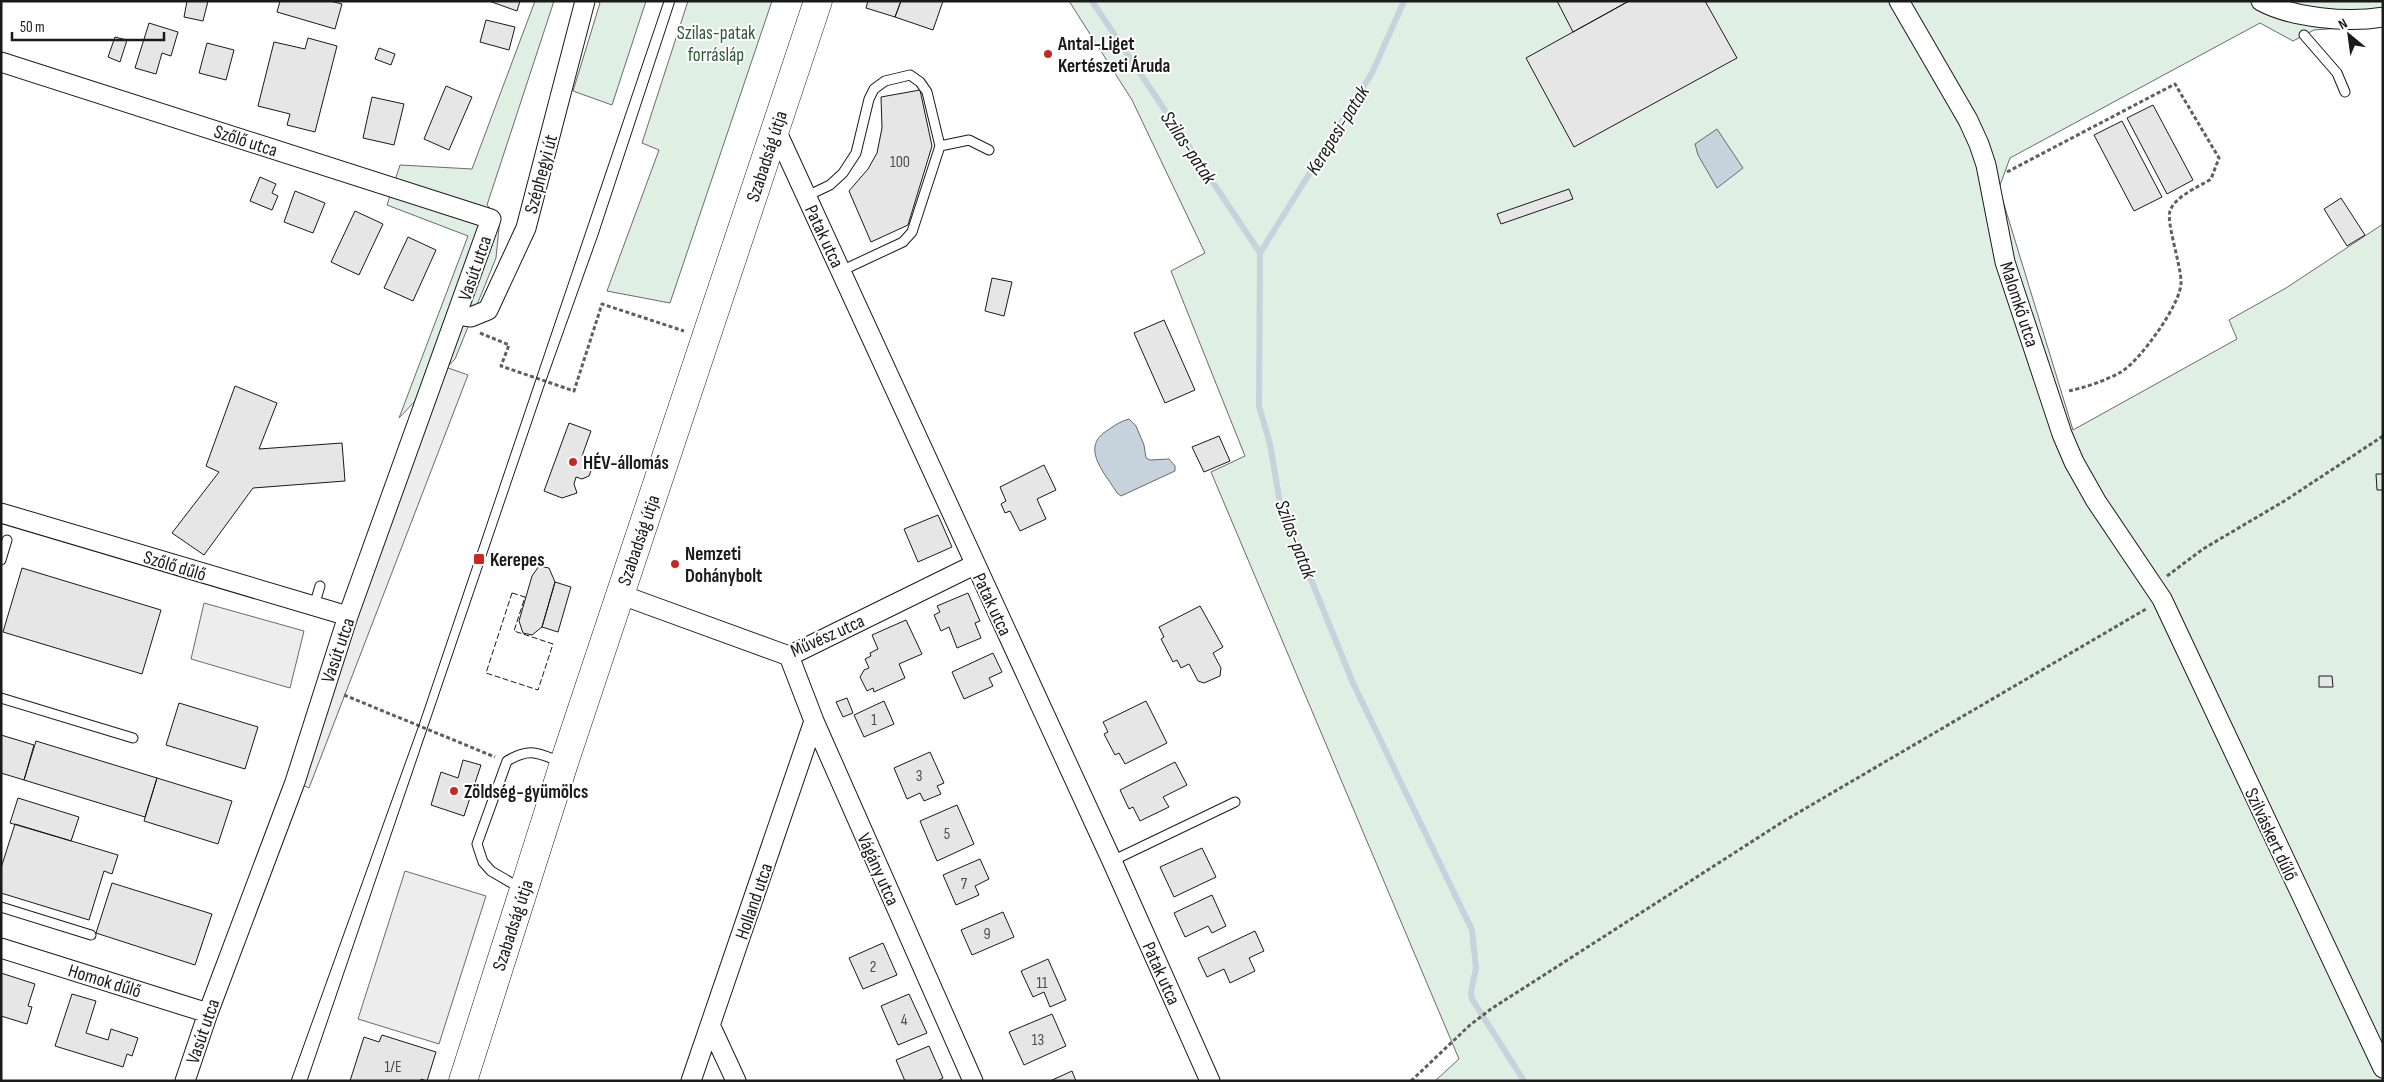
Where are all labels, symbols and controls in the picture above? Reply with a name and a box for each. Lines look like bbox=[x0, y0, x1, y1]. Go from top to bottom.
scale bar bbox=[12, 10, 165, 42]
north arrow bbox=[2324, 10, 2374, 60]
text: N bbox=[2336, 15, 2350, 33]
text: 50 m bbox=[20, 18, 45, 37]
park label: Szilas-patak forrásláp bbox=[677, 22, 756, 67]
place label: Antal-Liget Kertészeti Áruda bbox=[1057, 33, 1170, 78]
marker: Antal-Liget Kertészeti Áruda bbox=[1042, 48, 1054, 60]
water label: Kerepesi-patak bbox=[1301, 81, 1375, 180]
water label: Szilas-patak bbox=[1155, 107, 1221, 189]
street label: Szabadság útja bbox=[742, 108, 793, 205]
street label: Szőlő utca bbox=[211, 120, 280, 162]
street label: Széphegyi út bbox=[520, 132, 563, 216]
house number: 100 bbox=[890, 153, 910, 172]
street label: Patak utca bbox=[799, 202, 848, 272]
street label: Vasút utca bbox=[454, 233, 497, 304]
street label: Malomkő utca bbox=[1994, 259, 2043, 350]
place label: HÉV-állomás bbox=[583, 452, 669, 475]
marker: HÉV-állomás bbox=[567, 456, 579, 468]
street label: Szabadság útja bbox=[613, 492, 666, 589]
water label: Szilas-patak bbox=[1269, 497, 1321, 583]
place label: Nemzeti Dohánybolt bbox=[685, 543, 762, 588]
street label: Szőlő dűlő bbox=[140, 546, 209, 587]
place label: Kerepes bbox=[490, 549, 545, 572]
marker: Kerepes bbox=[472, 552, 486, 566]
marker: Nemzeti Dohánybolt bbox=[669, 558, 681, 570]
street label: Patak utca bbox=[967, 570, 1016, 640]
street label: Művész utca bbox=[787, 610, 868, 663]
street label: Vasút utca bbox=[317, 615, 360, 686]
house number: 1 bbox=[871, 711, 877, 730]
house number: 3 bbox=[916, 767, 922, 786]
place label: Zöldség-gyümölcs bbox=[464, 781, 588, 804]
marker: Zöldség-gyümölcs bbox=[448, 785, 460, 797]
street label: Szilváskert dűlő bbox=[2239, 785, 2302, 885]
house number: 5 bbox=[944, 825, 950, 844]
street label: Vágány utca bbox=[852, 830, 904, 909]
street label: Holland utca bbox=[731, 860, 778, 943]
house number: 7 bbox=[961, 875, 968, 894]
street label: Szabadság útja bbox=[488, 877, 539, 974]
house number: 9 bbox=[983, 925, 991, 944]
street label: Patak utca bbox=[1137, 938, 1185, 1009]
house number: 2 bbox=[870, 958, 876, 977]
street label: Homok dűlő bbox=[65, 959, 144, 1003]
house number: 11 bbox=[1036, 974, 1048, 993]
street label: Vasút utca bbox=[182, 996, 225, 1067]
house number: 4 bbox=[901, 1011, 908, 1030]
house number: 13 bbox=[1032, 1031, 1044, 1050]
house number: 1/E bbox=[384, 1058, 402, 1077]

